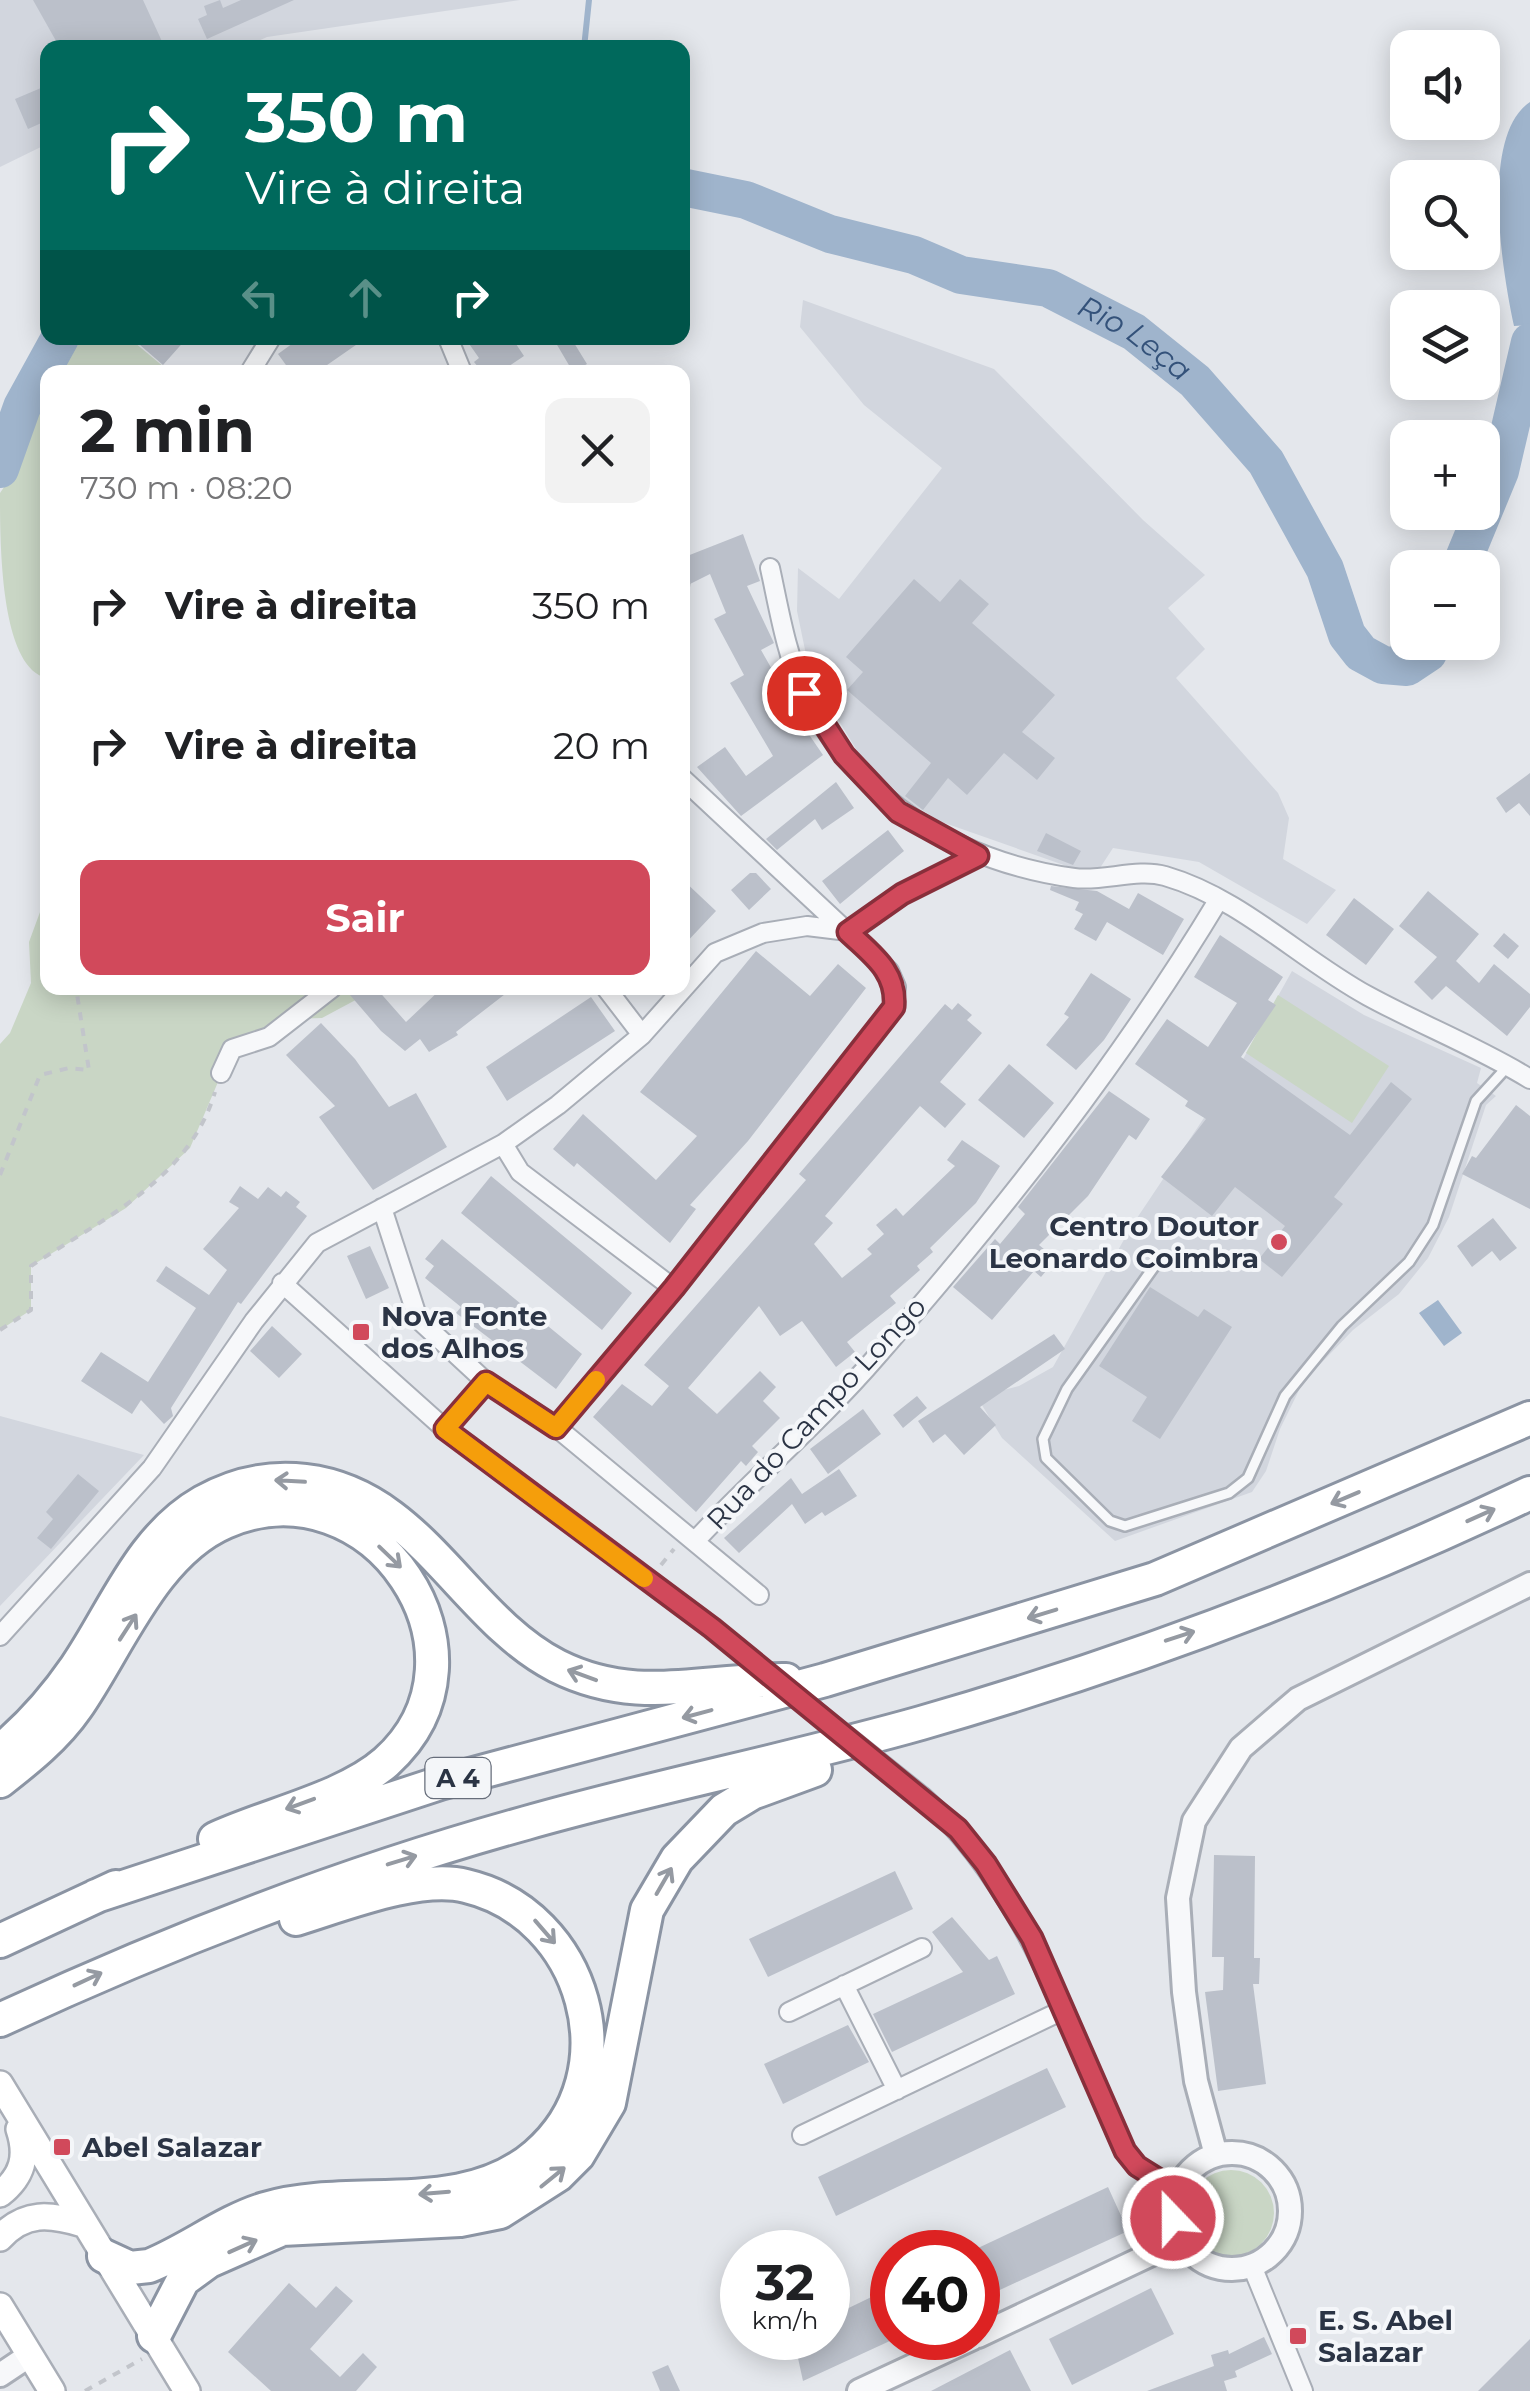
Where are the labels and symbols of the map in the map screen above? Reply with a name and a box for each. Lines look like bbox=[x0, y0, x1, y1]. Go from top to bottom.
water label: Rio Leça bbox=[1072, 287, 1199, 389]
pin bbox=[762, 651, 847, 736]
place label: Centro Doutor Leonardo Coimbra bbox=[989, 1209, 1259, 1275]
marker: Centro Doutor Leonardo Coimbra bbox=[1268, 1231, 1290, 1253]
street label: Rua do Campo Longo bbox=[699, 1289, 933, 1537]
place label: Nova Fonte dos Alhos bbox=[381, 1299, 547, 1365]
marker: Nova Fonte dos Alhos bbox=[350, 1321, 372, 1343]
one-way arrow bbox=[274, 1471, 306, 1490]
one-way arrow bbox=[1330, 1490, 1361, 1508]
one-way arrow bbox=[1465, 1505, 1496, 1523]
one-way arrow bbox=[377, 1545, 401, 1569]
one-way arrow bbox=[1027, 1606, 1058, 1624]
one-way arrow bbox=[118, 1613, 139, 1642]
one-way arrow bbox=[1164, 1626, 1196, 1644]
one-way arrow bbox=[567, 1665, 598, 1683]
one-way arrow bbox=[682, 1706, 714, 1725]
road number: A 4 bbox=[426, 1758, 490, 1798]
one-way arrow bbox=[286, 1796, 317, 1814]
one-way arrow bbox=[385, 1850, 417, 1868]
one-way arrow bbox=[655, 1866, 675, 1896]
one-way arrow bbox=[533, 1918, 555, 1944]
one-way arrow bbox=[72, 1969, 102, 1988]
place label: Abel Salazar bbox=[81, 2130, 262, 2164]
marker: Abel Salazar bbox=[51, 2136, 73, 2158]
one-way arrow bbox=[539, 2166, 565, 2188]
position arrow bbox=[1121, 2166, 1225, 2270]
one-way arrow bbox=[418, 2184, 450, 2203]
speed limit sign: 40 bbox=[870, 2230, 1000, 2360]
one-way arrow bbox=[227, 2236, 258, 2254]
place label: E. S. Abel Salazar bbox=[1318, 2303, 1453, 2369]
marker: E. S. Abel Salazar bbox=[1287, 2325, 1309, 2347]

